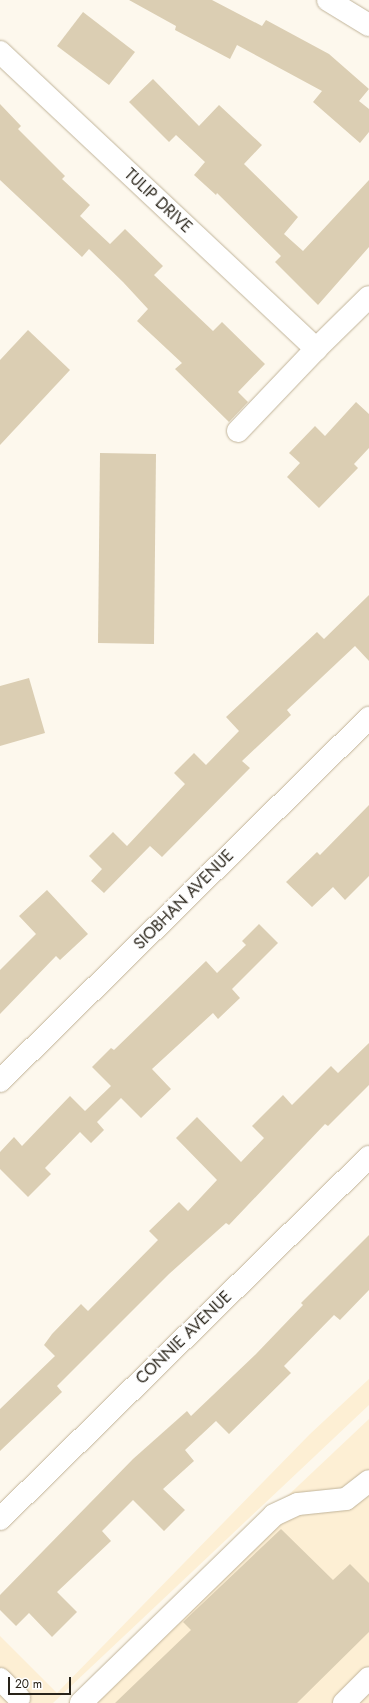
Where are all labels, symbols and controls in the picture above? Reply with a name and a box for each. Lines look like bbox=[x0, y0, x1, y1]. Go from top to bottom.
street label: TULIP DRIVE bbox=[120, 165, 196, 237]
street label: SIOBHAN AVENUE bbox=[130, 846, 238, 954]
street label: CONNIE AVENUE bbox=[132, 1288, 236, 1388]
scale bar bbox=[10, 1669, 73, 1695]
text: 20 m bbox=[15, 1675, 42, 1693]

